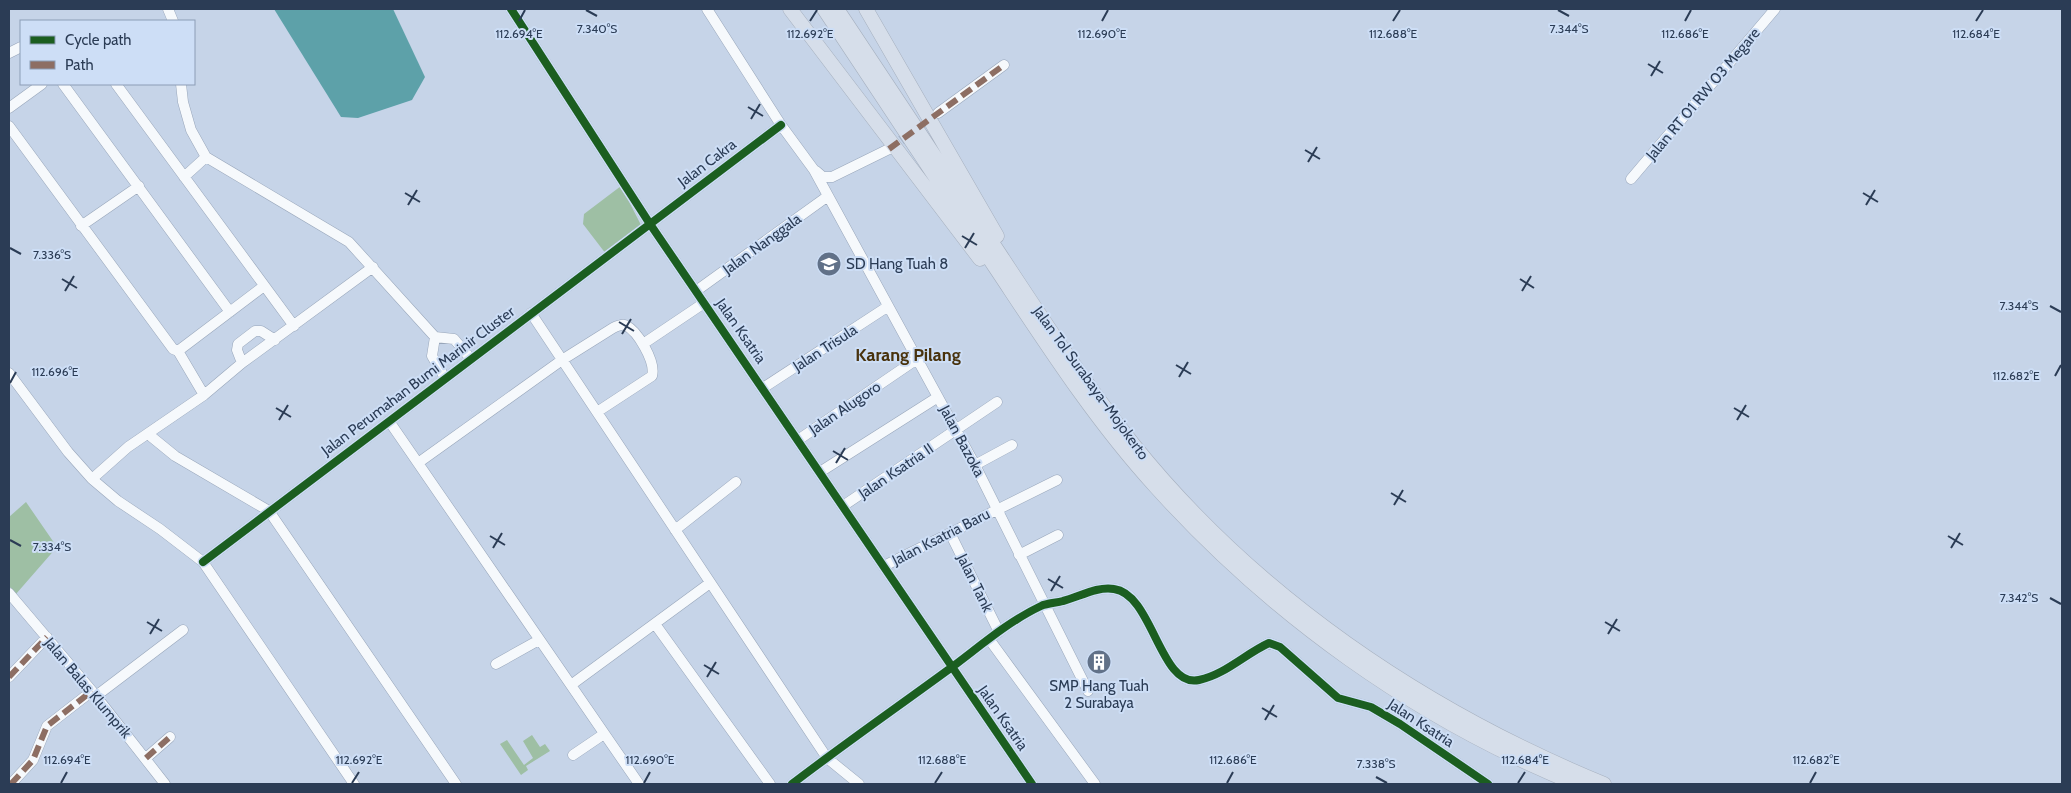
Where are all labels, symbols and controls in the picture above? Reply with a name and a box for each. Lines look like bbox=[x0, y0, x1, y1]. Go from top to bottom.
legend bbox=[20, 20, 195, 85]
text: 7.340°S bbox=[577, 21, 617, 36]
text: 7.344°S bbox=[1550, 21, 1588, 36]
street label: Jalan RT 01 RW 03 Megare bbox=[1642, 24, 1764, 165]
text: 112.694°E bbox=[495, 26, 543, 41]
text: 112.692°E bbox=[787, 26, 834, 41]
text: 112.690°E bbox=[1078, 26, 1127, 41]
text: 112.688°E bbox=[1369, 26, 1417, 41]
text: 112.686°E bbox=[1661, 26, 1709, 41]
text: 112.684°E bbox=[1952, 26, 2000, 41]
text: Cycle path bbox=[65, 31, 131, 49]
text: Path bbox=[65, 56, 94, 74]
street label: Jalan Cakra bbox=[673, 135, 740, 191]
street label: Jalan Nanggala bbox=[719, 209, 805, 279]
text: 7.336°S bbox=[33, 247, 71, 262]
school or university icon: SD Hang Tuah 8 bbox=[816, 251, 842, 277]
place label: SD Hang Tuah 8 bbox=[846, 255, 948, 273]
street label: Jalan Ksatria bbox=[711, 294, 770, 368]
text: 7.344°S bbox=[2000, 298, 2038, 313]
street label: Jalan Perumahan Bumi Marinir Cluster bbox=[317, 302, 518, 460]
street label: Jalan Tol Surabaya–Mojokerto bbox=[1029, 302, 1153, 463]
street label: Jalan Trisula bbox=[789, 320, 861, 376]
district label: Karang Pilang bbox=[855, 344, 961, 366]
text: 112.696°E bbox=[31, 364, 79, 379]
text: 112.682°E bbox=[1992, 368, 2040, 383]
street label: Jalan Alugoro bbox=[805, 377, 884, 439]
street label: Jalan Bazoka bbox=[935, 401, 989, 481]
street label: Jalan Ksatria II bbox=[854, 439, 937, 503]
street label: Jalan Ksatria Baru bbox=[888, 505, 993, 570]
text: 7.334°S bbox=[33, 539, 71, 554]
street label: Jalan Tank bbox=[953, 550, 997, 615]
text: 7.342°S bbox=[2000, 590, 2038, 605]
street label: Jalan Balas Klumprik bbox=[40, 633, 136, 742]
building icon: SMP Hang Tuah 2 Surabaya bbox=[1086, 649, 1112, 675]
place label: SMP Hang Tuah 2 Surabaya bbox=[1049, 677, 1149, 712]
street label: Jalan Ksatria bbox=[973, 681, 1032, 755]
street label: Jalan Ksatria bbox=[1384, 694, 1458, 751]
text: 112.694°E bbox=[43, 752, 91, 767]
text: 112.692°E bbox=[336, 752, 383, 767]
text: 112.690°E bbox=[626, 752, 675, 767]
text: 112.688°E bbox=[918, 752, 966, 767]
text: 112.686°E bbox=[1209, 752, 1257, 767]
text: 112.684°E bbox=[1501, 752, 1549, 767]
text: 112.682°E bbox=[1792, 752, 1840, 767]
text: 7.338°S bbox=[1357, 756, 1395, 771]

